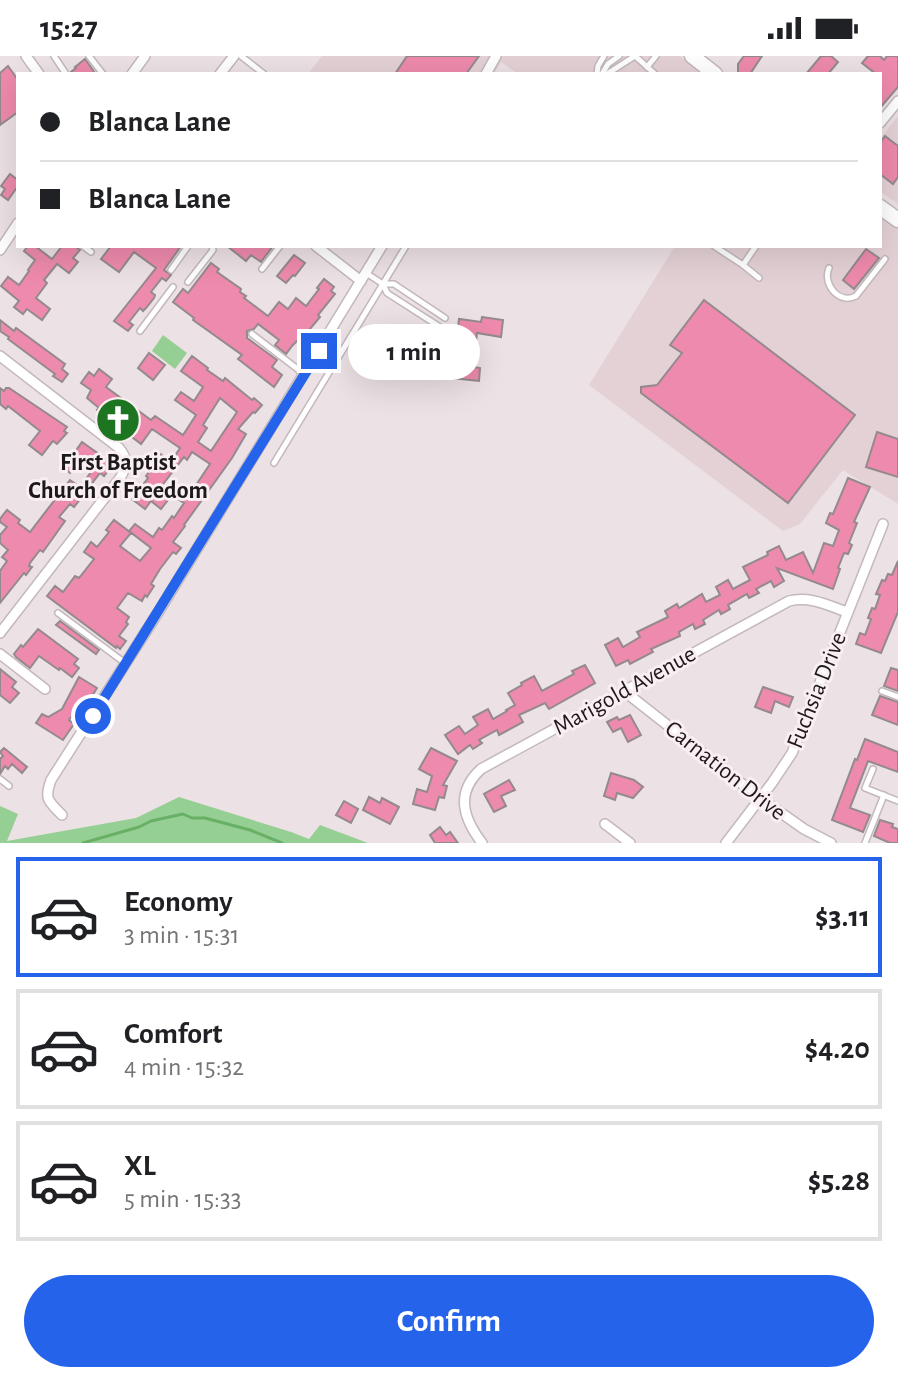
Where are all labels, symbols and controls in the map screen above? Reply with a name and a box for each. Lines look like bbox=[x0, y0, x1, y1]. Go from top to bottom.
text: 15:27 bbox=[40, 13, 98, 43]
text: Blanca Lane bbox=[88, 107, 231, 137]
text: Blanca Lane bbox=[88, 184, 231, 214]
callout: 1 min bbox=[347, 323, 479, 379]
route end bbox=[301, 333, 337, 369]
text: 1 min bbox=[387, 339, 441, 365]
church icon: First Baptist Church of Freedom bbox=[94, 396, 142, 444]
place label: First Baptist Church of Freedom bbox=[28, 451, 208, 503]
street label: Fuchsia Drive bbox=[783, 629, 851, 752]
street label: Marigold Avenue bbox=[549, 642, 700, 740]
route start bbox=[75, 698, 111, 734]
street label: Carnation Drive bbox=[661, 716, 790, 825]
icon: car bbox=[28, 881, 100, 953]
text: Economy bbox=[124, 887, 233, 917]
text: $3.11 bbox=[815, 902, 870, 932]
text: 3 min · 15:31 bbox=[124, 922, 239, 948]
icon: car bbox=[28, 1013, 100, 1085]
text: Comfort bbox=[124, 1019, 223, 1049]
text: $4.20 bbox=[805, 1034, 870, 1064]
text: 4 min · 15:32 bbox=[124, 1054, 244, 1080]
icon: car bbox=[28, 1145, 100, 1217]
text: XL bbox=[124, 1151, 156, 1181]
text: $5.28 bbox=[808, 1166, 870, 1196]
text: 5 min · 15:33 bbox=[124, 1186, 241, 1212]
button: Confirm bbox=[24, 1275, 874, 1367]

